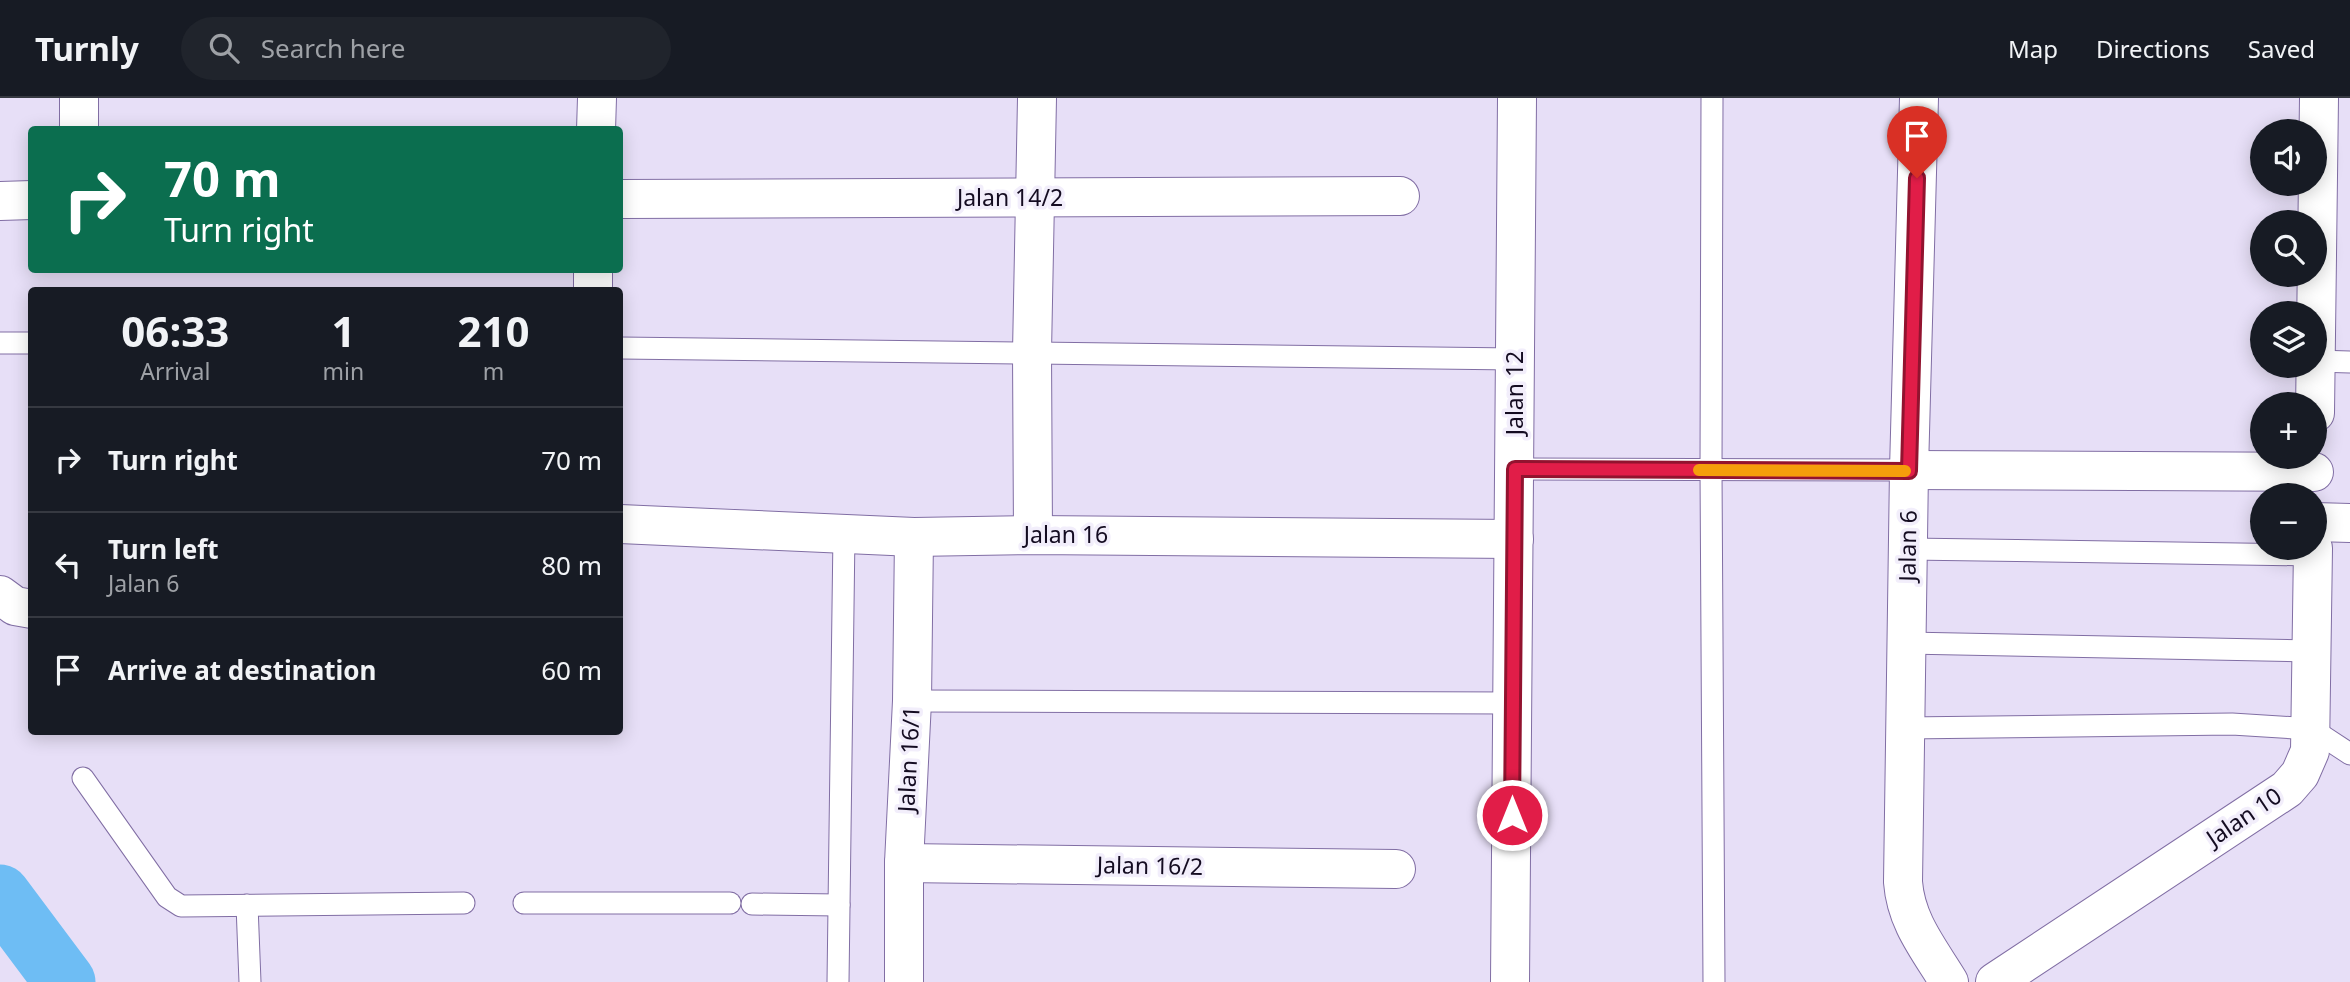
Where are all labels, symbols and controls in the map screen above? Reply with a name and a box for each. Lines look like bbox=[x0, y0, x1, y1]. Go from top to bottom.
search box bbox=[181, 17, 671, 80]
text: Turnly bbox=[35, 26, 139, 71]
icon: search bbox=[205, 29, 243, 67]
text: Search here bbox=[261, 30, 405, 66]
text: Map bbox=[2008, 32, 2058, 65]
text: Directions bbox=[2096, 32, 2210, 65]
text: Saved bbox=[2248, 32, 2315, 65]
pin bbox=[1887, 106, 1947, 178]
icon: arrive bbox=[1898, 117, 1936, 155]
map controls bbox=[2250, 119, 2327, 560]
button: sound bbox=[2250, 119, 2327, 196]
text: 70 m bbox=[164, 145, 281, 211]
icon: right bbox=[49, 154, 140, 245]
street label: Jalan 14/2 bbox=[955, 181, 1063, 213]
text: Turn right bbox=[164, 208, 314, 251]
button: search bbox=[2250, 210, 2327, 287]
button: layers bbox=[2250, 301, 2327, 378]
text: 06:33 bbox=[121, 302, 229, 359]
text: 1 bbox=[331, 302, 355, 359]
text: 210 bbox=[458, 302, 530, 359]
street label: Jalan 12 bbox=[1498, 351, 1530, 437]
text: Arrival bbox=[140, 355, 210, 387]
text: min bbox=[323, 355, 364, 387]
text: m bbox=[483, 355, 504, 387]
button: + bbox=[2250, 392, 2327, 469]
icon: right bbox=[49, 441, 87, 479]
text: Turn right bbox=[108, 442, 238, 478]
text: 70 m bbox=[541, 442, 602, 478]
button: − bbox=[2250, 483, 2327, 560]
street label: Jalan 6 bbox=[1890, 510, 1924, 584]
street label: Jalan 16 bbox=[1022, 518, 1108, 550]
text: Turn left bbox=[108, 531, 219, 567]
icon: left bbox=[49, 546, 87, 584]
text: 80 m bbox=[541, 547, 602, 583]
text: Jalan 6 bbox=[108, 567, 179, 599]
icon: arrive bbox=[49, 651, 87, 689]
text: Arrive at destination bbox=[108, 652, 377, 688]
text: 60 m bbox=[541, 652, 602, 688]
street label: Jalan 16/1 bbox=[889, 705, 927, 815]
position arrow bbox=[1475, 778, 1549, 852]
street label: Jalan 10 bbox=[2198, 779, 2287, 854]
street label: Jalan 16/2 bbox=[1095, 848, 1203, 882]

